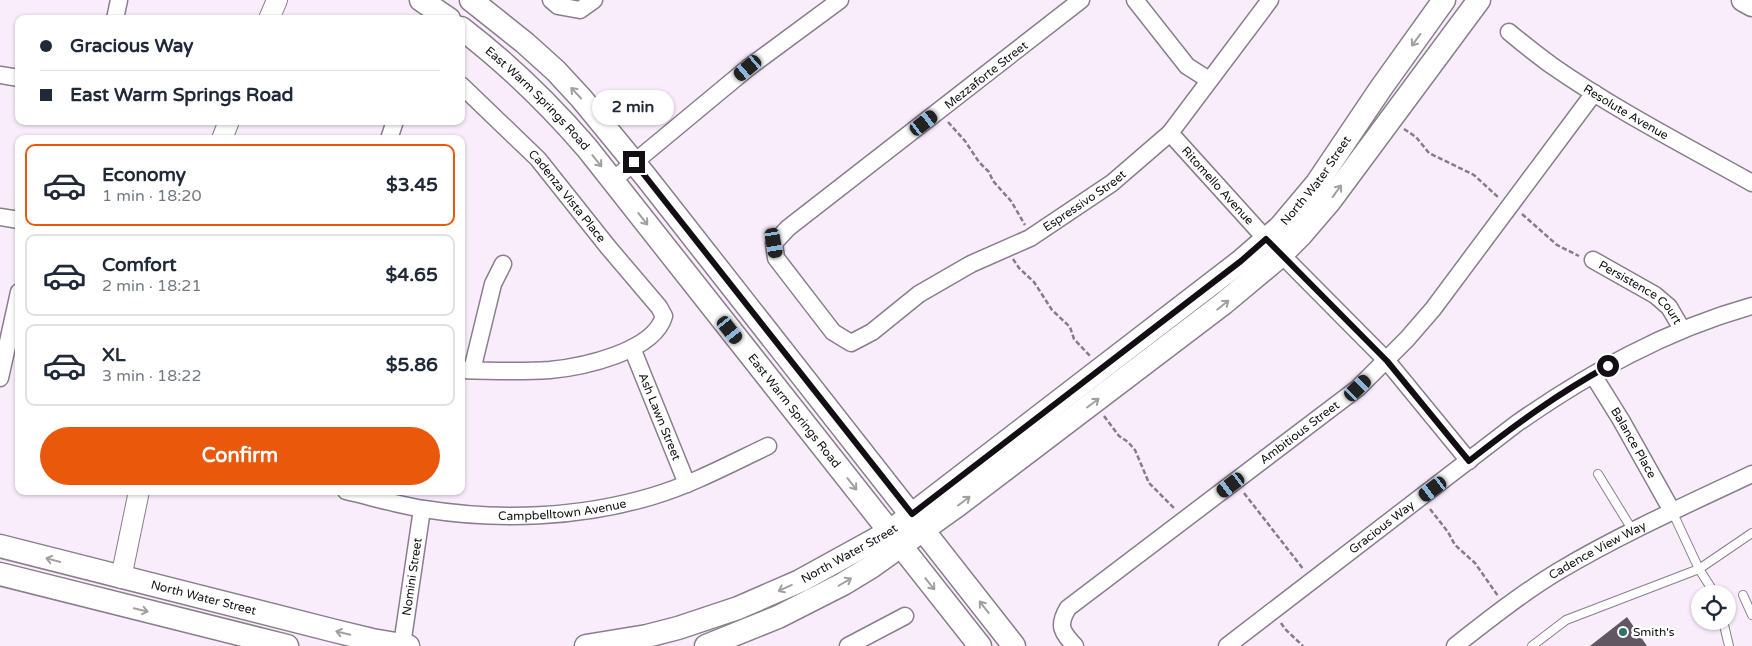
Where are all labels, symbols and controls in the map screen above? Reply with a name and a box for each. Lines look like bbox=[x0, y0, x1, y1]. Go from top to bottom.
one-way arrow bbox=[1411, 32, 1421, 46]
text: Gracious Way bbox=[70, 35, 194, 57]
street label: Mezzaforte Street bbox=[942, 38, 1031, 112]
street label: East Warm Springs Road bbox=[483, 43, 593, 153]
car bbox=[731, 53, 764, 83]
street label: Resolute Avenue bbox=[1581, 82, 1671, 143]
text: East Warm Springs Road bbox=[70, 84, 294, 106]
one-way arrow bbox=[570, 87, 582, 99]
callout: 2 min bbox=[593, 90, 675, 124]
text: 2 min bbox=[612, 97, 654, 117]
car bbox=[907, 108, 940, 138]
street label: North Water Street bbox=[1278, 133, 1354, 228]
street label: Ritomello Avenue bbox=[1179, 144, 1257, 228]
street label: Cadenza Vista Place bbox=[526, 147, 609, 245]
route end bbox=[623, 151, 645, 173]
one-way arrow bbox=[592, 154, 603, 167]
icon: car bbox=[42, 163, 87, 208]
text: Economy bbox=[102, 164, 186, 186]
street label: Espressivo Street bbox=[1040, 167, 1129, 234]
text: $3.45 bbox=[386, 174, 438, 196]
one-way arrow bbox=[1332, 184, 1343, 198]
text: 1 min · 18:20 bbox=[102, 186, 201, 206]
one-way arrow bbox=[637, 212, 648, 225]
car bbox=[764, 227, 783, 259]
icon: car bbox=[42, 253, 87, 298]
text: Comfort bbox=[102, 254, 176, 276]
street label: Persistence Court bbox=[1596, 258, 1685, 327]
text: $4.65 bbox=[386, 264, 438, 286]
text: 2 min · 18:21 bbox=[102, 276, 201, 296]
one-way arrow bbox=[1216, 299, 1229, 310]
car bbox=[714, 314, 745, 346]
icon: car bbox=[42, 343, 87, 388]
text: XL bbox=[102, 344, 126, 366]
street label: East Warm Springs Road bbox=[745, 351, 844, 471]
text: $5.86 bbox=[386, 354, 438, 376]
route start bbox=[1597, 355, 1619, 377]
text: 3 min · 18:22 bbox=[102, 366, 201, 386]
street label: Ash Lawn Street bbox=[636, 371, 684, 463]
car bbox=[1342, 372, 1374, 404]
one-way arrow bbox=[1086, 398, 1099, 409]
street label: Ambitious Street bbox=[1257, 398, 1342, 467]
street label: Balance Place bbox=[1608, 405, 1659, 481]
button: Confirm bbox=[40, 427, 440, 485]
car bbox=[1214, 470, 1247, 500]
car bbox=[1416, 474, 1449, 504]
one-way arrow bbox=[846, 477, 857, 490]
street label: Campbelltown Avenue bbox=[498, 496, 628, 523]
one-way arrow bbox=[957, 496, 971, 506]
street label: Gracious Way bbox=[1346, 498, 1417, 557]
street label: Cadence View Way bbox=[1546, 518, 1649, 582]
street label: North Water Street bbox=[799, 521, 901, 586]
street label: Nomini Street bbox=[399, 536, 425, 617]
one-way arrow bbox=[46, 555, 62, 564]
one-way arrow bbox=[838, 576, 852, 586]
one-way arrow bbox=[925, 577, 936, 590]
street label: North Water Street bbox=[149, 578, 258, 618]
one-way arrow bbox=[778, 583, 793, 593]
map controls bbox=[1691, 585, 1736, 630]
button: locate bbox=[1691, 585, 1736, 630]
one-way arrow bbox=[979, 601, 990, 614]
one-way arrow bbox=[132, 606, 148, 615]
place label: Smith's bbox=[1633, 625, 1675, 639]
marker: Smith's bbox=[1617, 626, 1629, 638]
one-way arrow bbox=[336, 628, 352, 637]

